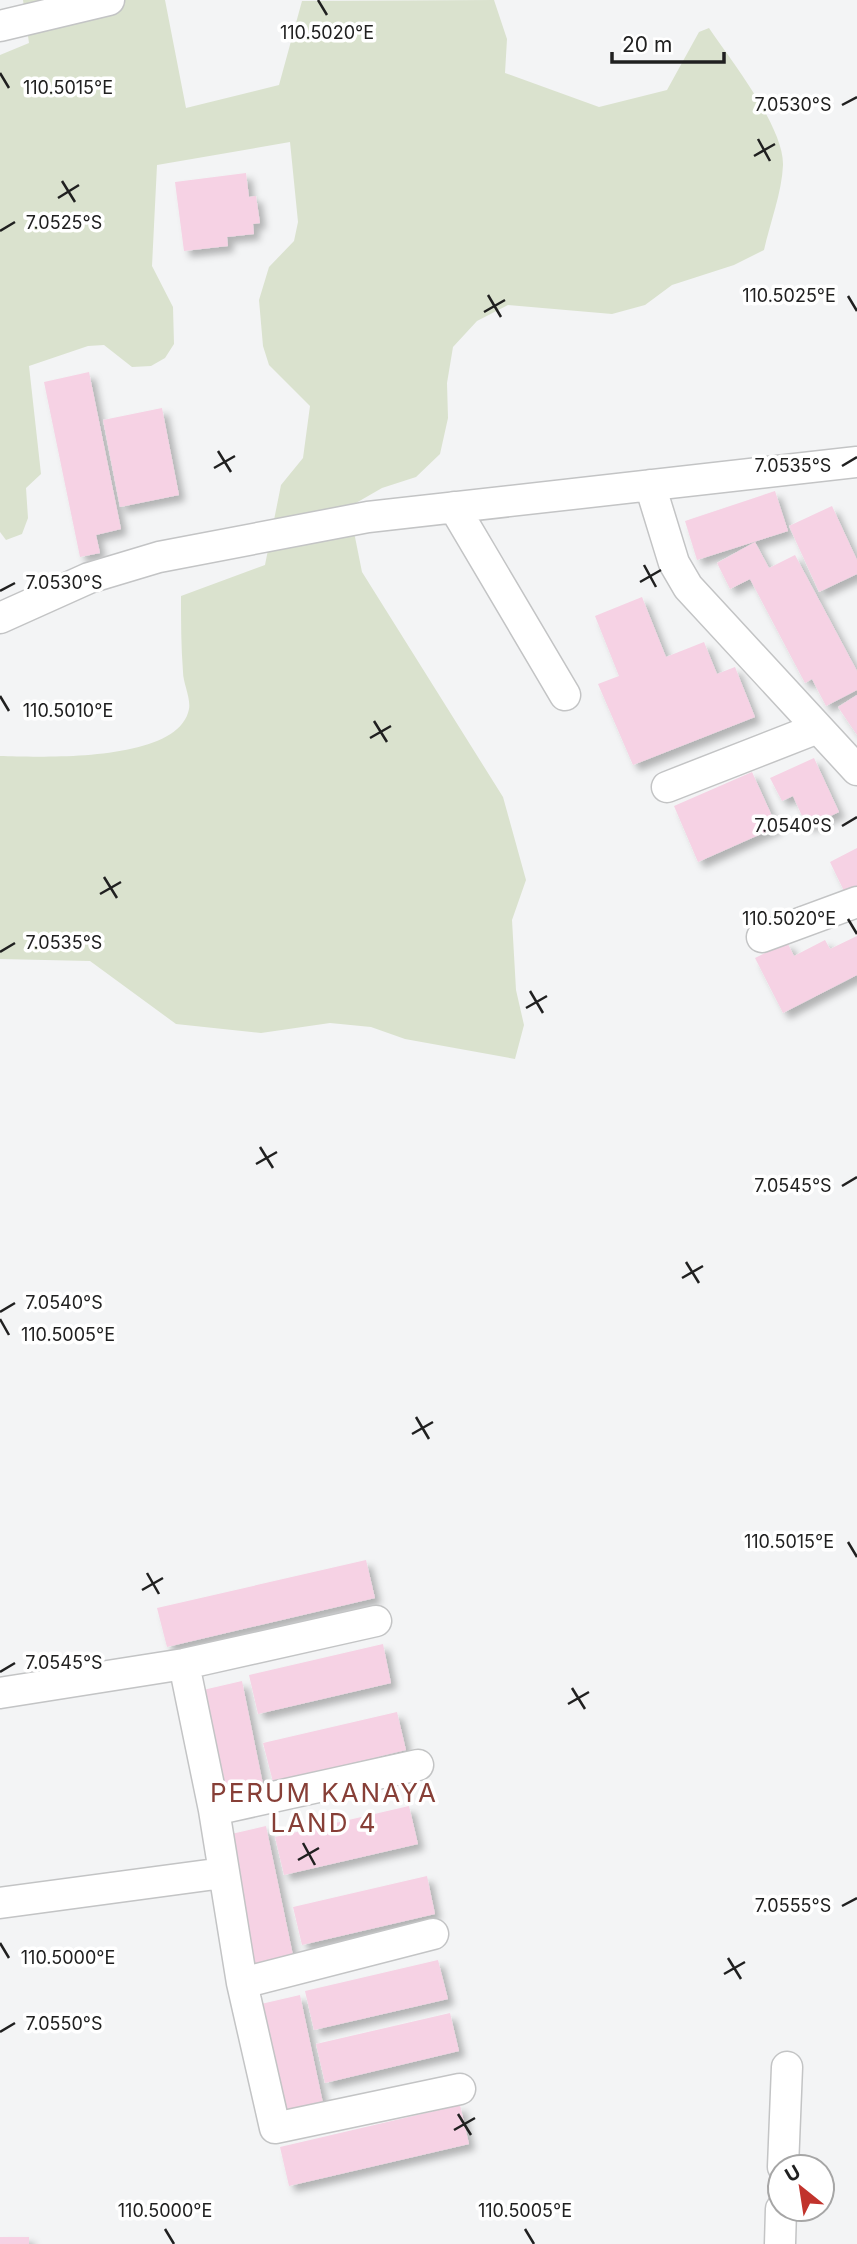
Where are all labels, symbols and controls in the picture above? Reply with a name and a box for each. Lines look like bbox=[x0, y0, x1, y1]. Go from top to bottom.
scale bar bbox=[612, 21, 724, 65]
text: 110.5020°E bbox=[280, 22, 374, 43]
text: 20 m bbox=[622, 32, 672, 57]
text: 110.5015°E bbox=[23, 77, 113, 98]
text: 7.0530°S bbox=[754, 94, 832, 115]
text: 7.0525°S bbox=[26, 212, 102, 233]
text: 110.5025°E bbox=[742, 285, 836, 306]
text: 7.0535°S bbox=[755, 455, 831, 476]
text: 7.0530°S bbox=[25, 572, 103, 593]
text: 110.5010°E bbox=[23, 700, 113, 721]
text: 7.0540°S bbox=[754, 815, 832, 836]
text: 110.5020°E bbox=[742, 908, 836, 929]
text: 7.0535°S bbox=[26, 932, 102, 953]
text: 7.0545°S bbox=[754, 1175, 832, 1196]
text: 7.0540°S bbox=[25, 1292, 103, 1313]
text: 110.5005°E bbox=[21, 1324, 115, 1345]
text: 110.5015°E bbox=[744, 1531, 834, 1552]
text: 7.0545°S bbox=[25, 1652, 103, 1673]
district label: PERUM KANAYA LAND 4 bbox=[210, 1777, 438, 1838]
text: 7.0555°S bbox=[755, 1895, 831, 1916]
text: 110.5000°E bbox=[21, 1947, 115, 1968]
text: 7.0550°S bbox=[25, 2013, 103, 2034]
north arrow bbox=[766, 2153, 836, 2223]
text: U bbox=[781, 2160, 805, 2187]
text: 110.5000°E bbox=[118, 2200, 212, 2221]
text: 110.5005°E bbox=[478, 2200, 572, 2221]

